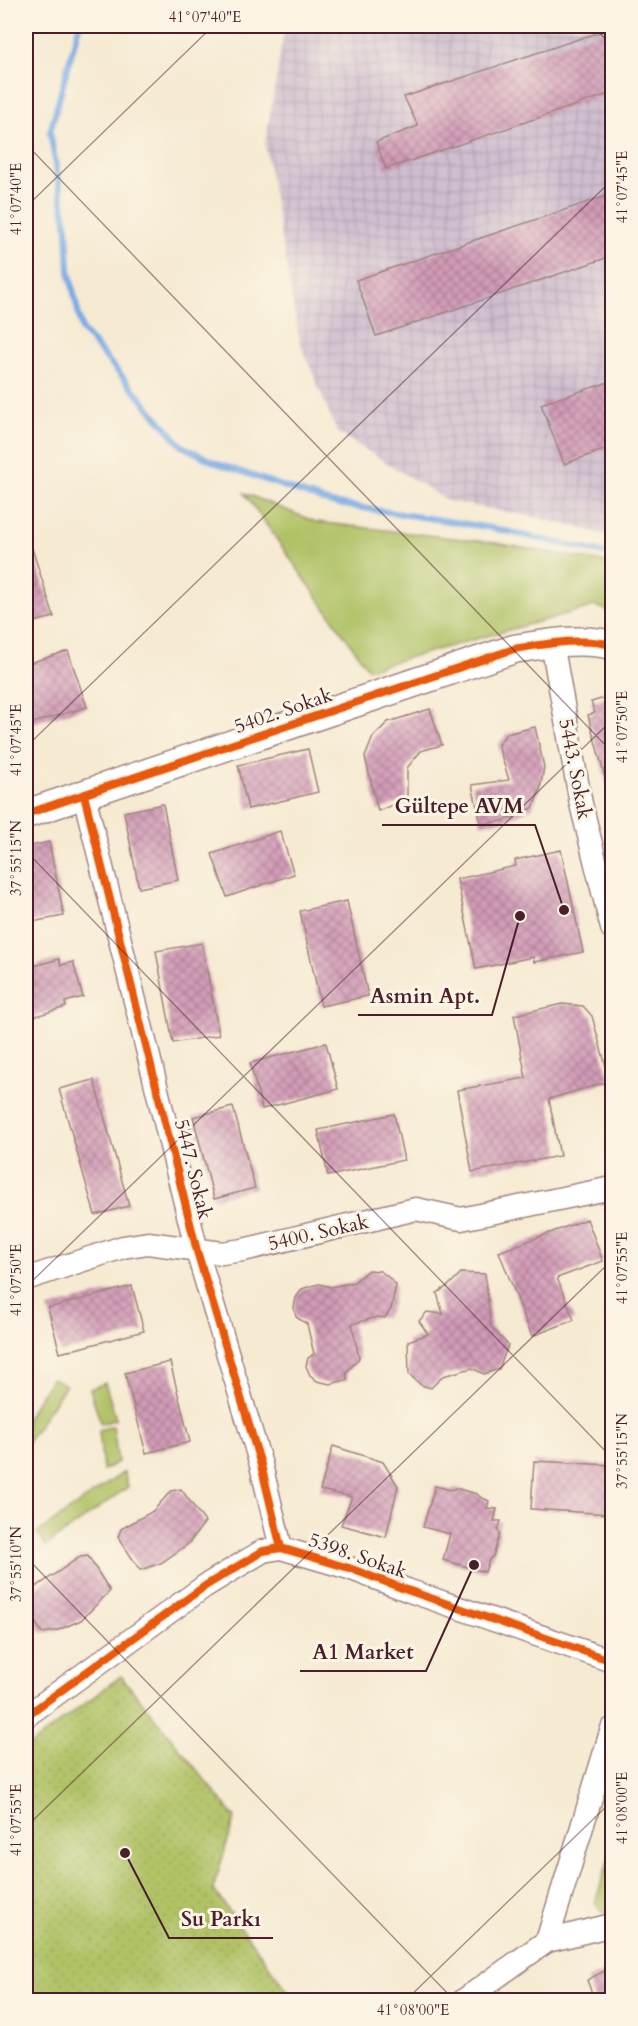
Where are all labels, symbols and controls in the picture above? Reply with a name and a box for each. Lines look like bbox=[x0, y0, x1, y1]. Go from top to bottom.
text: 41°07'40"E bbox=[169, 7, 241, 27]
text: 41°07'45"E bbox=[612, 151, 632, 223]
text: 41°07'40"E bbox=[6, 163, 26, 235]
street label: 5402. Sokak bbox=[230, 681, 336, 740]
text: 41°07'50"E bbox=[612, 691, 632, 763]
text: 41°07'45"E bbox=[6, 704, 26, 776]
street label: 5443. Sokak bbox=[552, 716, 599, 822]
callout: Gültepe AVM bbox=[382, 786, 535, 825]
text: Gültepe AVM bbox=[394, 792, 524, 821]
text: 37°55'15"N bbox=[6, 820, 26, 896]
callout: Asmin Apt. bbox=[358, 976, 492, 1015]
text: Asmin Apt. bbox=[370, 982, 480, 1011]
street label: 5447. Sokak bbox=[168, 1116, 219, 1222]
street label: 5400. Sokak bbox=[265, 1208, 371, 1257]
text: 41°07'55"E bbox=[612, 1232, 632, 1304]
text: 41°07'50"E bbox=[6, 1244, 26, 1316]
text: 37°55'15"N bbox=[612, 1413, 632, 1489]
text: 37°55'10"N bbox=[6, 1526, 26, 1602]
street label: 5398. Sokak bbox=[305, 1526, 411, 1585]
callout: A1 Market bbox=[300, 1632, 426, 1671]
text: A1 Market bbox=[312, 1638, 414, 1667]
text: 41°08'00"E bbox=[612, 1772, 632, 1844]
text: 41°07'55"E bbox=[6, 1784, 26, 1856]
callout: Su Parkı bbox=[169, 1899, 273, 1938]
text: Su Parkı bbox=[181, 1905, 261, 1934]
text: 41°08'00"E bbox=[377, 2000, 449, 2020]

